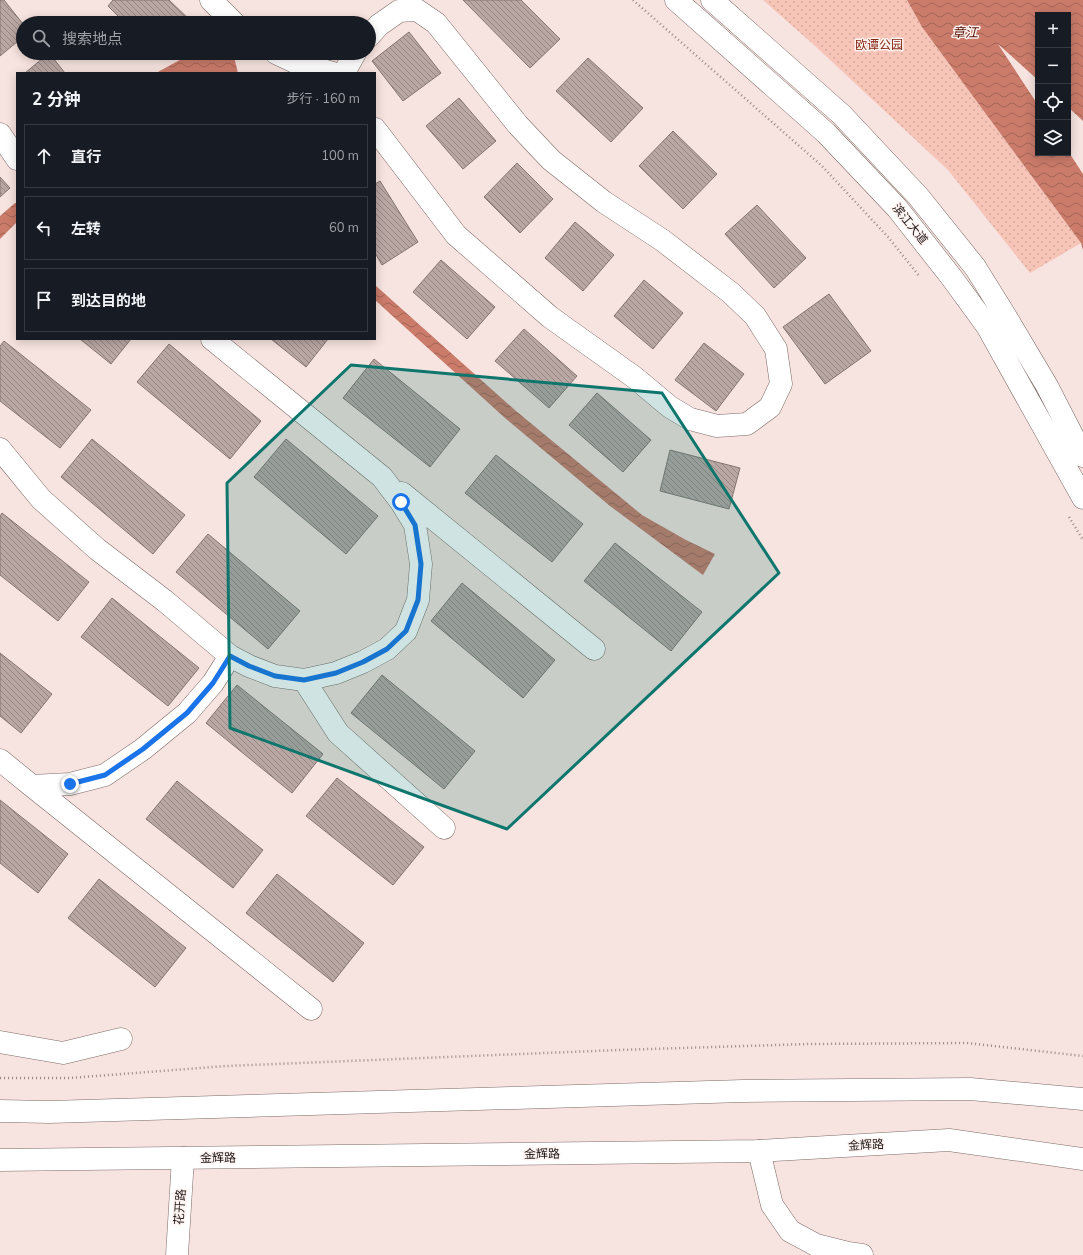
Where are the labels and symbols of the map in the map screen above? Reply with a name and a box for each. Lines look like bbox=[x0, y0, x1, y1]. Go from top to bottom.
water label: 章江 bbox=[952, 24, 980, 42]
park label: 欧谭公园 bbox=[855, 37, 903, 53]
street label: 滨江大道 bbox=[889, 200, 931, 248]
route start bbox=[392, 493, 410, 511]
route end bbox=[61, 775, 79, 793]
street label: 金辉路 bbox=[848, 1136, 884, 1154]
street label: 金辉路 bbox=[524, 1146, 560, 1162]
street label: 金辉路 bbox=[200, 1150, 236, 1166]
street label: 花开路 bbox=[171, 1188, 189, 1226]

